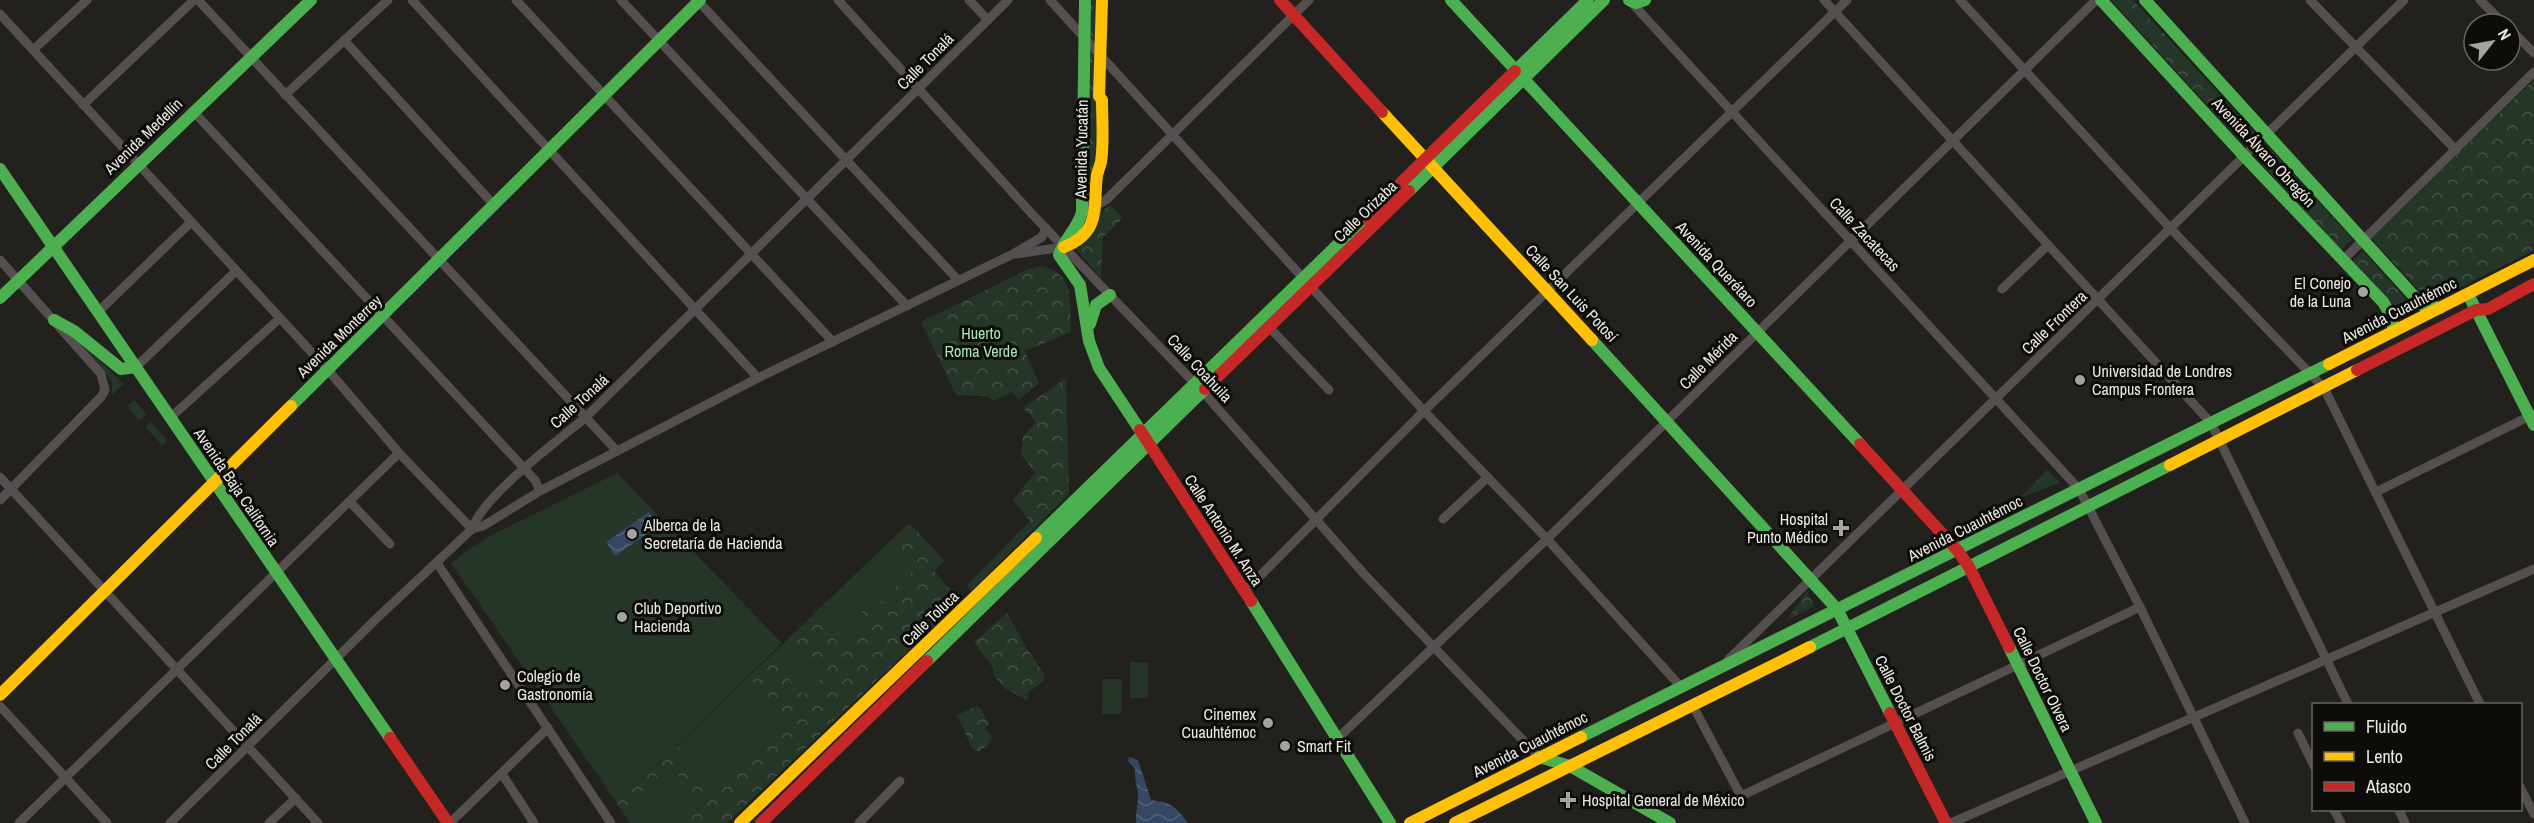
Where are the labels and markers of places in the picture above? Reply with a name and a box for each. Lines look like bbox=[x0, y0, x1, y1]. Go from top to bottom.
place label: El Conejo de la Luna bbox=[2290, 272, 2352, 312]
marker: El Conejo de la Luna bbox=[2356, 285, 2370, 299]
place label: Universidad de Londres Campus Frontera bbox=[2092, 360, 2232, 400]
marker: Universidad de Londres Campus Frontera bbox=[2073, 373, 2087, 387]
place label: Hospital Punto Médico bbox=[1747, 508, 1828, 548]
place label: Alberca de la Secretaría de Hacienda bbox=[643, 514, 783, 554]
marker: Hospital Punto Médico bbox=[1832, 519, 1850, 537]
marker: Alberca de la Secretaría de Hacienda bbox=[625, 527, 639, 541]
place label: Club Deportivo Hacienda bbox=[634, 597, 722, 637]
marker: Club Deportivo Hacienda bbox=[615, 610, 629, 624]
place label: Colegio de Gastronomía bbox=[517, 665, 594, 705]
marker: Colegio de Gastronomía bbox=[498, 678, 512, 692]
place label: Cinemex Cuauhtémoc bbox=[1182, 703, 1256, 743]
marker: Cinemex Cuauhtémoc bbox=[1261, 716, 1275, 730]
place label: Smart Fit bbox=[1297, 735, 1351, 757]
marker: Smart Fit bbox=[1278, 739, 1292, 753]
place label: Hospital General de México bbox=[1582, 789, 1745, 811]
marker: Hospital General de México bbox=[1559, 791, 1577, 809]

